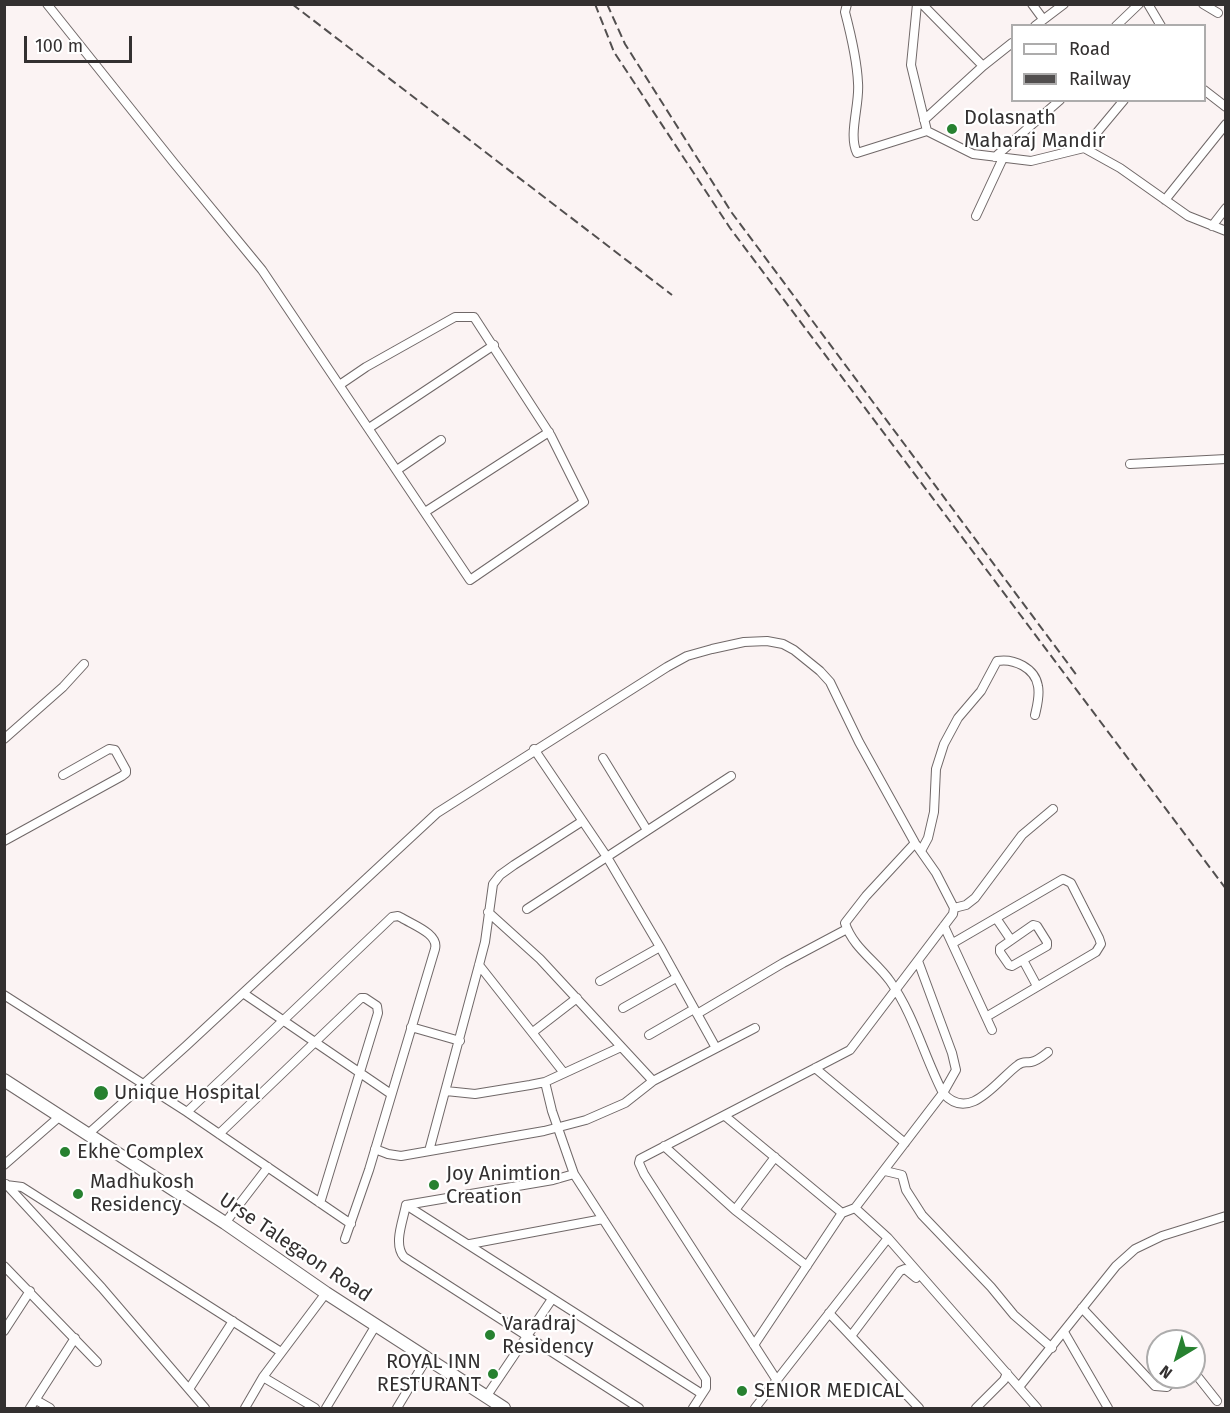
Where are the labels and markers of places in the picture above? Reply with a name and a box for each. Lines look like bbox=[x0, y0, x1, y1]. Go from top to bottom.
place label: Dolasnath Maharaj Mandir bbox=[964, 106, 1105, 153]
marker: Dolasnath Maharaj Mandir bbox=[945, 122, 959, 136]
place label: Unique Hospital bbox=[114, 1081, 260, 1105]
marker: Unique Hospital bbox=[92, 1084, 110, 1102]
place label: Ekhe Complex bbox=[77, 1140, 204, 1164]
marker: Ekhe Complex bbox=[58, 1145, 72, 1159]
place label: Joy Animtion Creation bbox=[446, 1162, 561, 1209]
place label: Madhukosh Residency bbox=[90, 1170, 195, 1217]
marker: Joy Animtion Creation bbox=[427, 1178, 441, 1192]
marker: Madhukosh Residency bbox=[71, 1187, 85, 1201]
place label: Varadraj Residency bbox=[502, 1312, 594, 1359]
marker: Varadraj Residency bbox=[483, 1328, 497, 1342]
place label: ROYAL INN RESTURANT bbox=[377, 1350, 481, 1397]
marker: ROYAL INN RESTURANT bbox=[486, 1367, 500, 1381]
place label: SENIOR MEDICAL bbox=[754, 1379, 904, 1403]
marker: SENIOR MEDICAL bbox=[735, 1384, 749, 1398]

